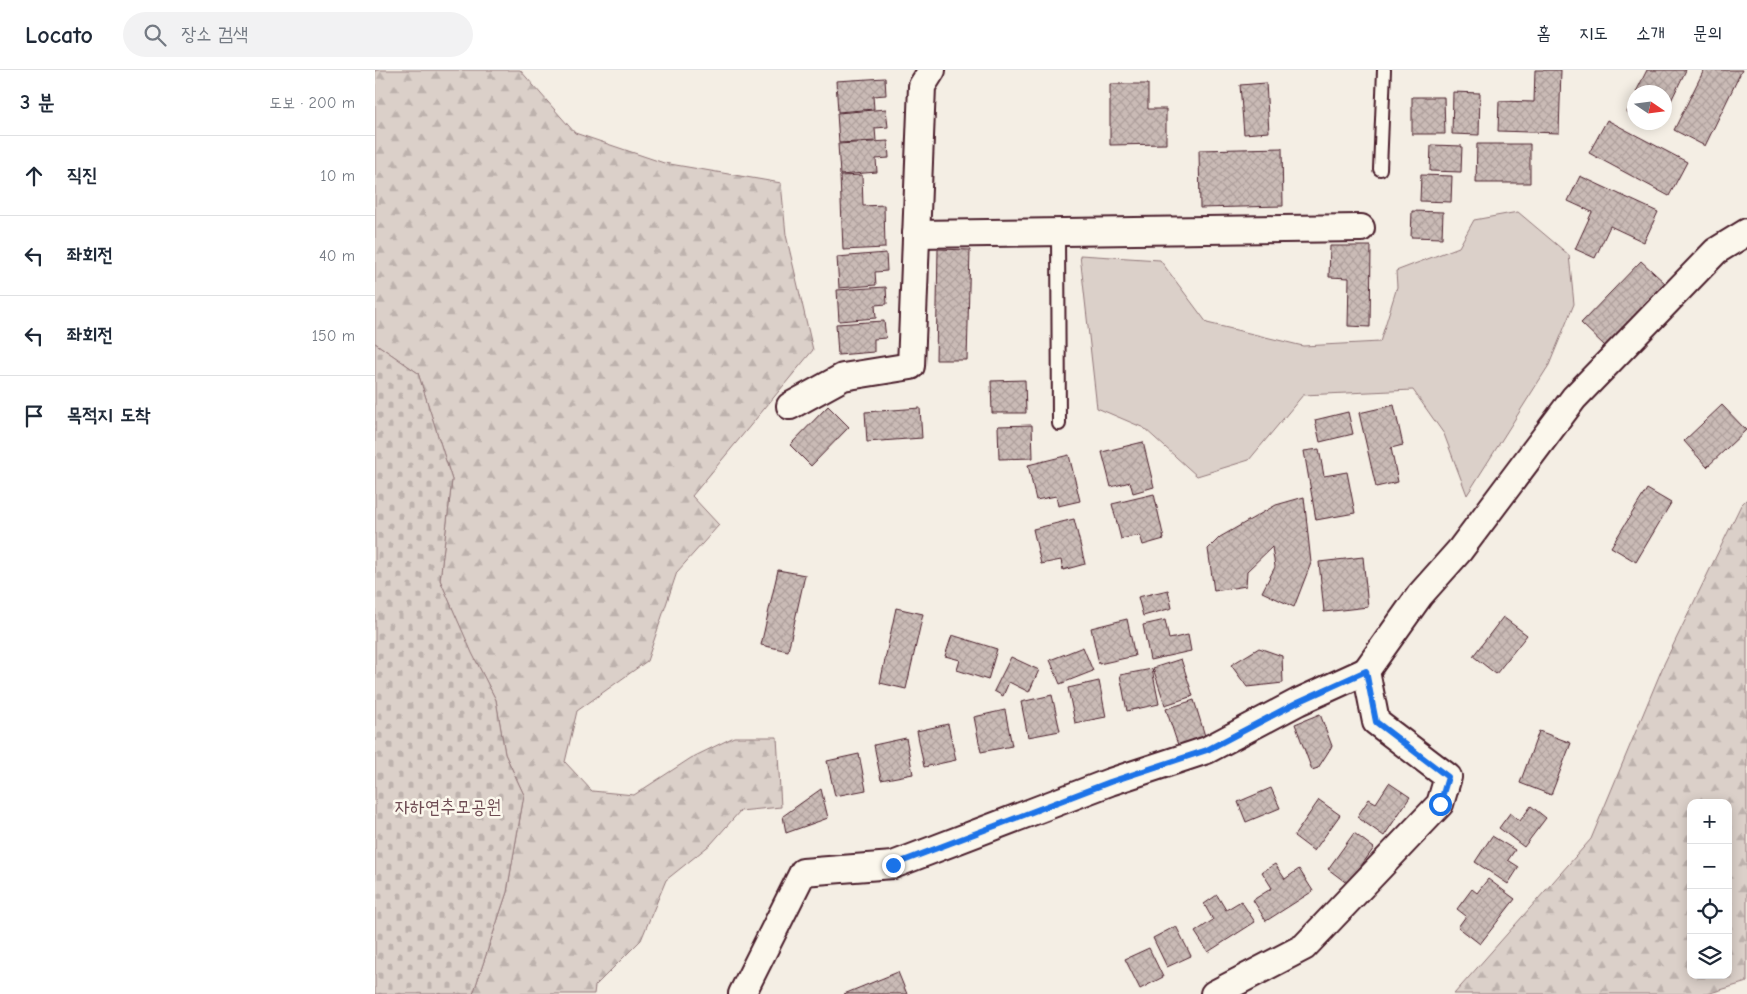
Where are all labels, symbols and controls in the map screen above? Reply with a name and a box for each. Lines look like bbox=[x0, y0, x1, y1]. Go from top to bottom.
search box bbox=[123, 12, 473, 57]
text: Locato bbox=[25, 21, 93, 49]
icon: search bbox=[141, 21, 169, 49]
text: 장소 검색 bbox=[181, 23, 248, 45]
text: 홈 bbox=[1537, 23, 1551, 44]
text: 지도 bbox=[1579, 23, 1608, 44]
text: 소개 bbox=[1636, 23, 1665, 44]
text: 문의 bbox=[1693, 23, 1722, 44]
north arrow bbox=[1627, 85, 1672, 130]
text: 3 분 bbox=[20, 90, 55, 114]
text: 도보 · 200 m bbox=[269, 94, 355, 112]
icon: ahead bbox=[20, 162, 48, 190]
text: 직진 bbox=[67, 164, 98, 186]
text: 10 m bbox=[320, 167, 355, 185]
icon: left bbox=[20, 242, 48, 270]
text: 좌회전 bbox=[67, 244, 113, 266]
text: 40 m bbox=[319, 247, 355, 265]
icon: left bbox=[20, 322, 48, 350]
text: 좌회전 bbox=[67, 324, 113, 346]
text: 150 m bbox=[312, 327, 355, 345]
icon: arrive bbox=[20, 402, 48, 430]
text: 목적지 도착 bbox=[67, 404, 150, 426]
route start bbox=[1429, 793, 1452, 816]
park label: 자하연추모공원 bbox=[394, 796, 502, 818]
map controls bbox=[1687, 799, 1732, 979]
button: + bbox=[1687, 799, 1732, 844]
button: − bbox=[1687, 844, 1732, 889]
route end bbox=[882, 854, 905, 877]
button: locate bbox=[1687, 889, 1732, 934]
button: layers bbox=[1687, 934, 1732, 979]

